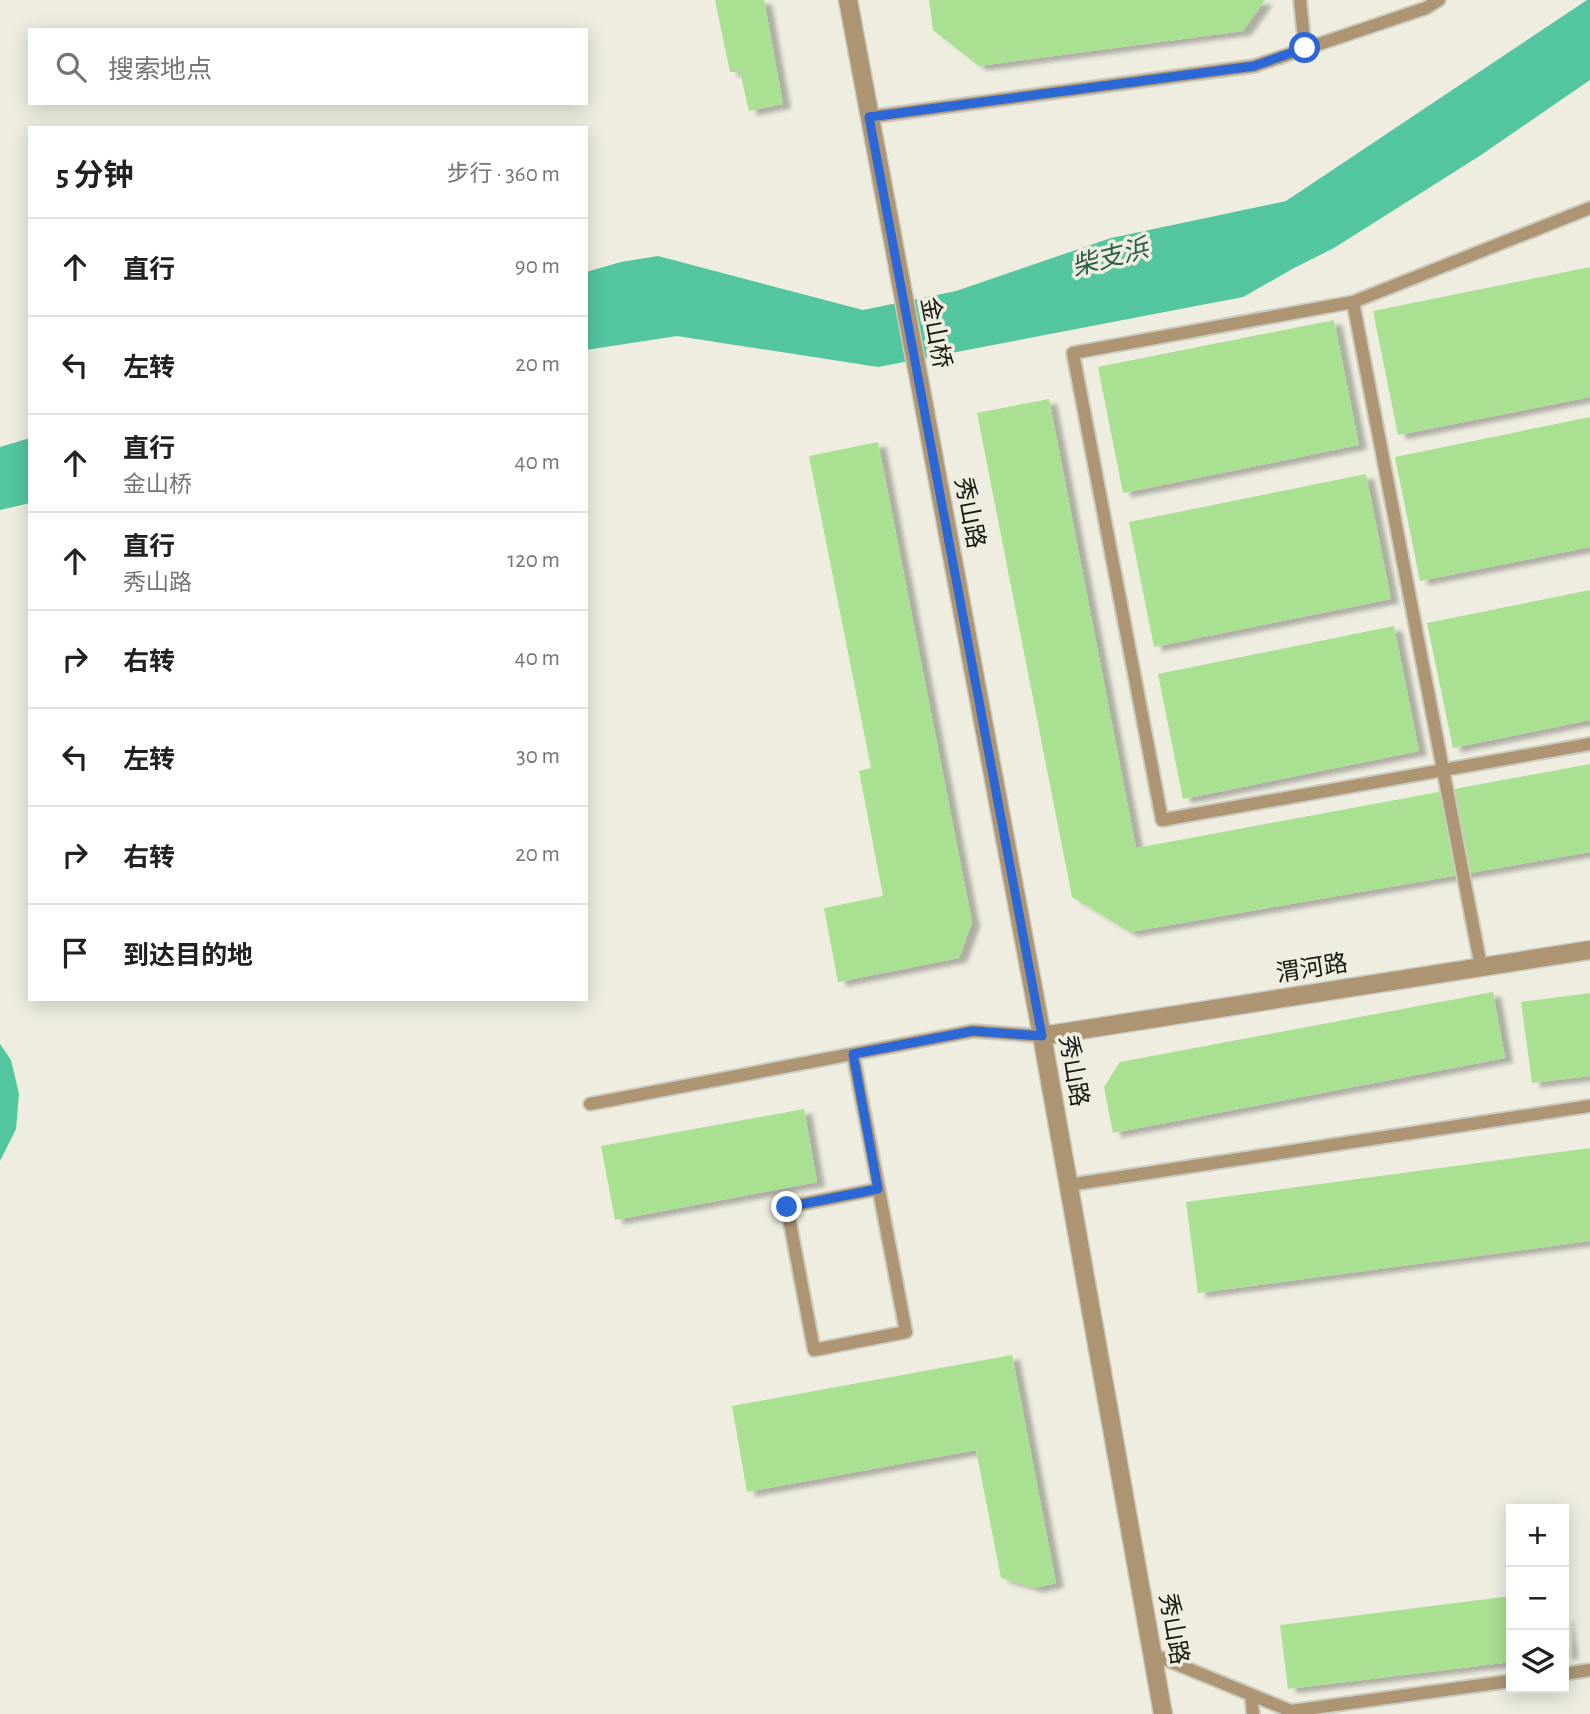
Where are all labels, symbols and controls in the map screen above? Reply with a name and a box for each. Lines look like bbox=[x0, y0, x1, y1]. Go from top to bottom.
search box bbox=[28, 28, 588, 105]
route start bbox=[1289, 32, 1320, 63]
icon: search bbox=[52, 48, 90, 86]
text: 搜索地点 bbox=[108, 57, 212, 83]
text: 5 分钟 bbox=[56, 161, 134, 191]
text: 步行 · 360 m bbox=[447, 163, 560, 186]
water label: 柴支浜 bbox=[1069, 234, 1153, 281]
icon: ahead bbox=[56, 248, 94, 286]
text: 90 m bbox=[515, 255, 560, 278]
text: 直行 bbox=[123, 257, 175, 283]
street label: 金山桥 bbox=[916, 295, 956, 371]
icon: left bbox=[56, 346, 94, 384]
text: 20 m bbox=[515, 353, 560, 376]
text: 左转 bbox=[123, 355, 175, 381]
text: 直行 bbox=[123, 436, 175, 462]
icon: ahead bbox=[56, 444, 94, 482]
text: 40 m bbox=[515, 451, 560, 474]
text: 金山桥 bbox=[123, 474, 192, 497]
street label: 秀山路 bbox=[950, 475, 990, 551]
text: 直行 bbox=[123, 534, 175, 560]
icon: ahead bbox=[56, 542, 94, 580]
text: 120 m bbox=[507, 549, 560, 572]
text: 秀山路 bbox=[123, 572, 192, 595]
icon: right bbox=[56, 640, 94, 678]
text: 40 m bbox=[515, 647, 560, 670]
text: 右转 bbox=[123, 649, 175, 675]
icon: left bbox=[56, 738, 94, 776]
text: 30 m bbox=[516, 745, 560, 768]
text: 左转 bbox=[123, 747, 175, 773]
icon: right bbox=[56, 836, 94, 874]
text: 20 m bbox=[515, 843, 560, 866]
text: 右转 bbox=[123, 845, 175, 871]
icon: arrive bbox=[56, 934, 94, 972]
text: 到达目的地 bbox=[123, 943, 253, 969]
street label: 渭河路 bbox=[1274, 950, 1349, 986]
street label: 秀山路 bbox=[1055, 1033, 1093, 1109]
route end bbox=[771, 1191, 802, 1222]
map controls bbox=[1506, 1504, 1569, 1693]
button: + bbox=[1506, 1504, 1569, 1567]
button: − bbox=[1506, 1567, 1569, 1630]
street label: 秀山路 bbox=[1155, 1591, 1193, 1667]
button: layers bbox=[1506, 1630, 1569, 1693]

